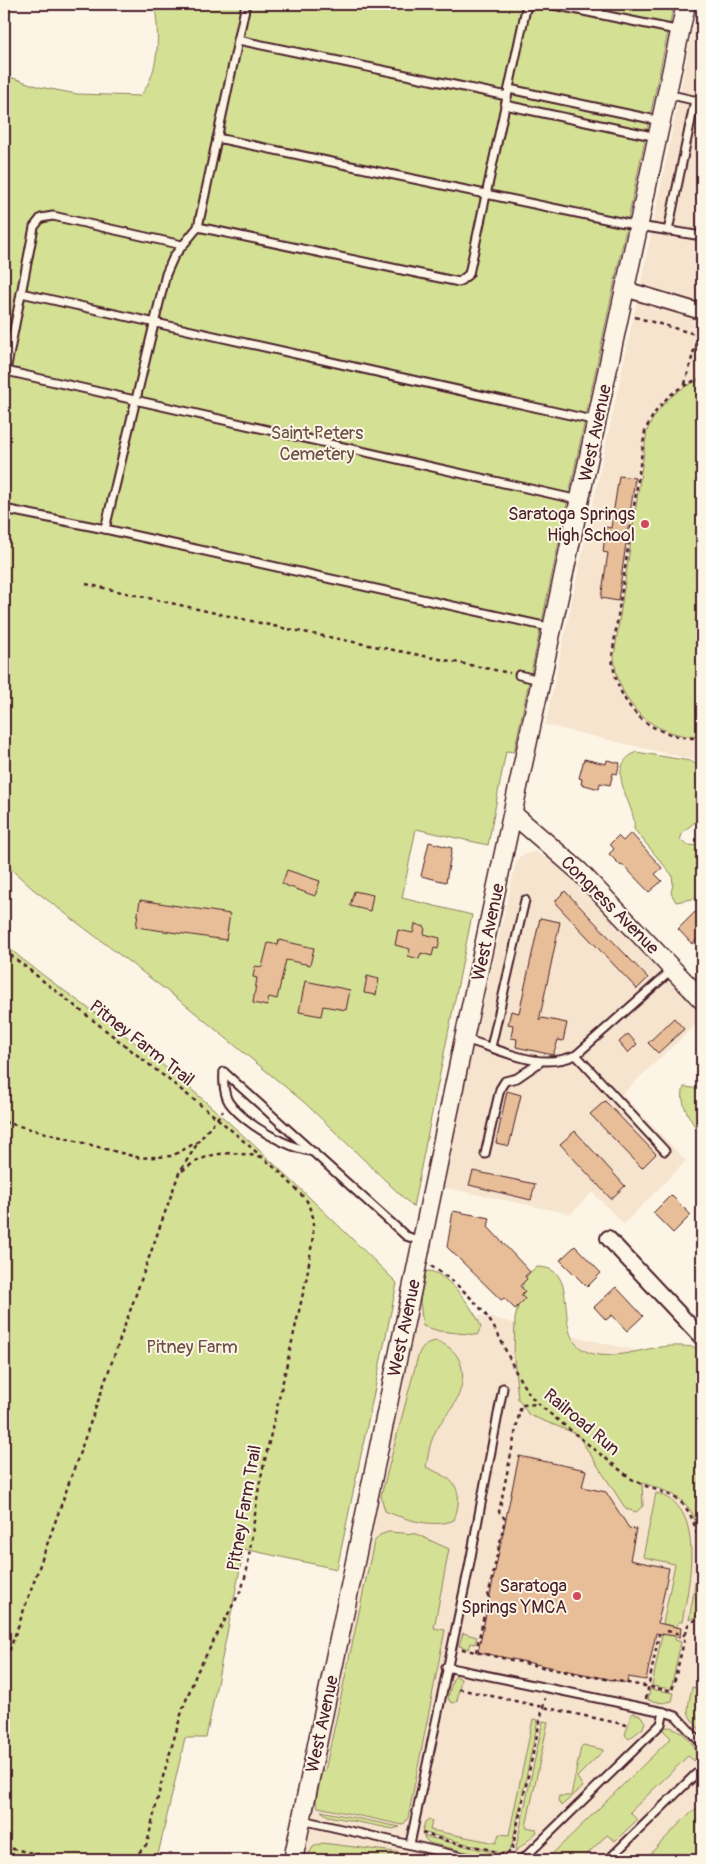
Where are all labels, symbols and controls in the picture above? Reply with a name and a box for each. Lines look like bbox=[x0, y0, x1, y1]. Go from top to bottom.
street label: West Avenue bbox=[574, 382, 617, 484]
park label: Saint Peters Cemetery bbox=[271, 422, 363, 466]
place label: Saratoga Springs High School bbox=[508, 503, 635, 547]
marker: Saratoga Springs High School bbox=[639, 518, 651, 530]
street label: Congress Avenue bbox=[556, 851, 664, 960]
street label: West Avenue bbox=[467, 881, 510, 983]
street label: Pitney Farm Trail bbox=[84, 995, 199, 1092]
street label: West Avenue bbox=[383, 1277, 426, 1379]
park label: Pitney Farm bbox=[146, 1336, 238, 1359]
street label: Railroad Run bbox=[539, 1384, 625, 1461]
street label: Pitney Farm Trail bbox=[222, 1443, 267, 1573]
place label: Saratoga Springs YMCA bbox=[461, 1575, 567, 1619]
marker: Saratoga Springs YMCA bbox=[571, 1590, 583, 1602]
street label: West Avenue bbox=[301, 1673, 344, 1775]

